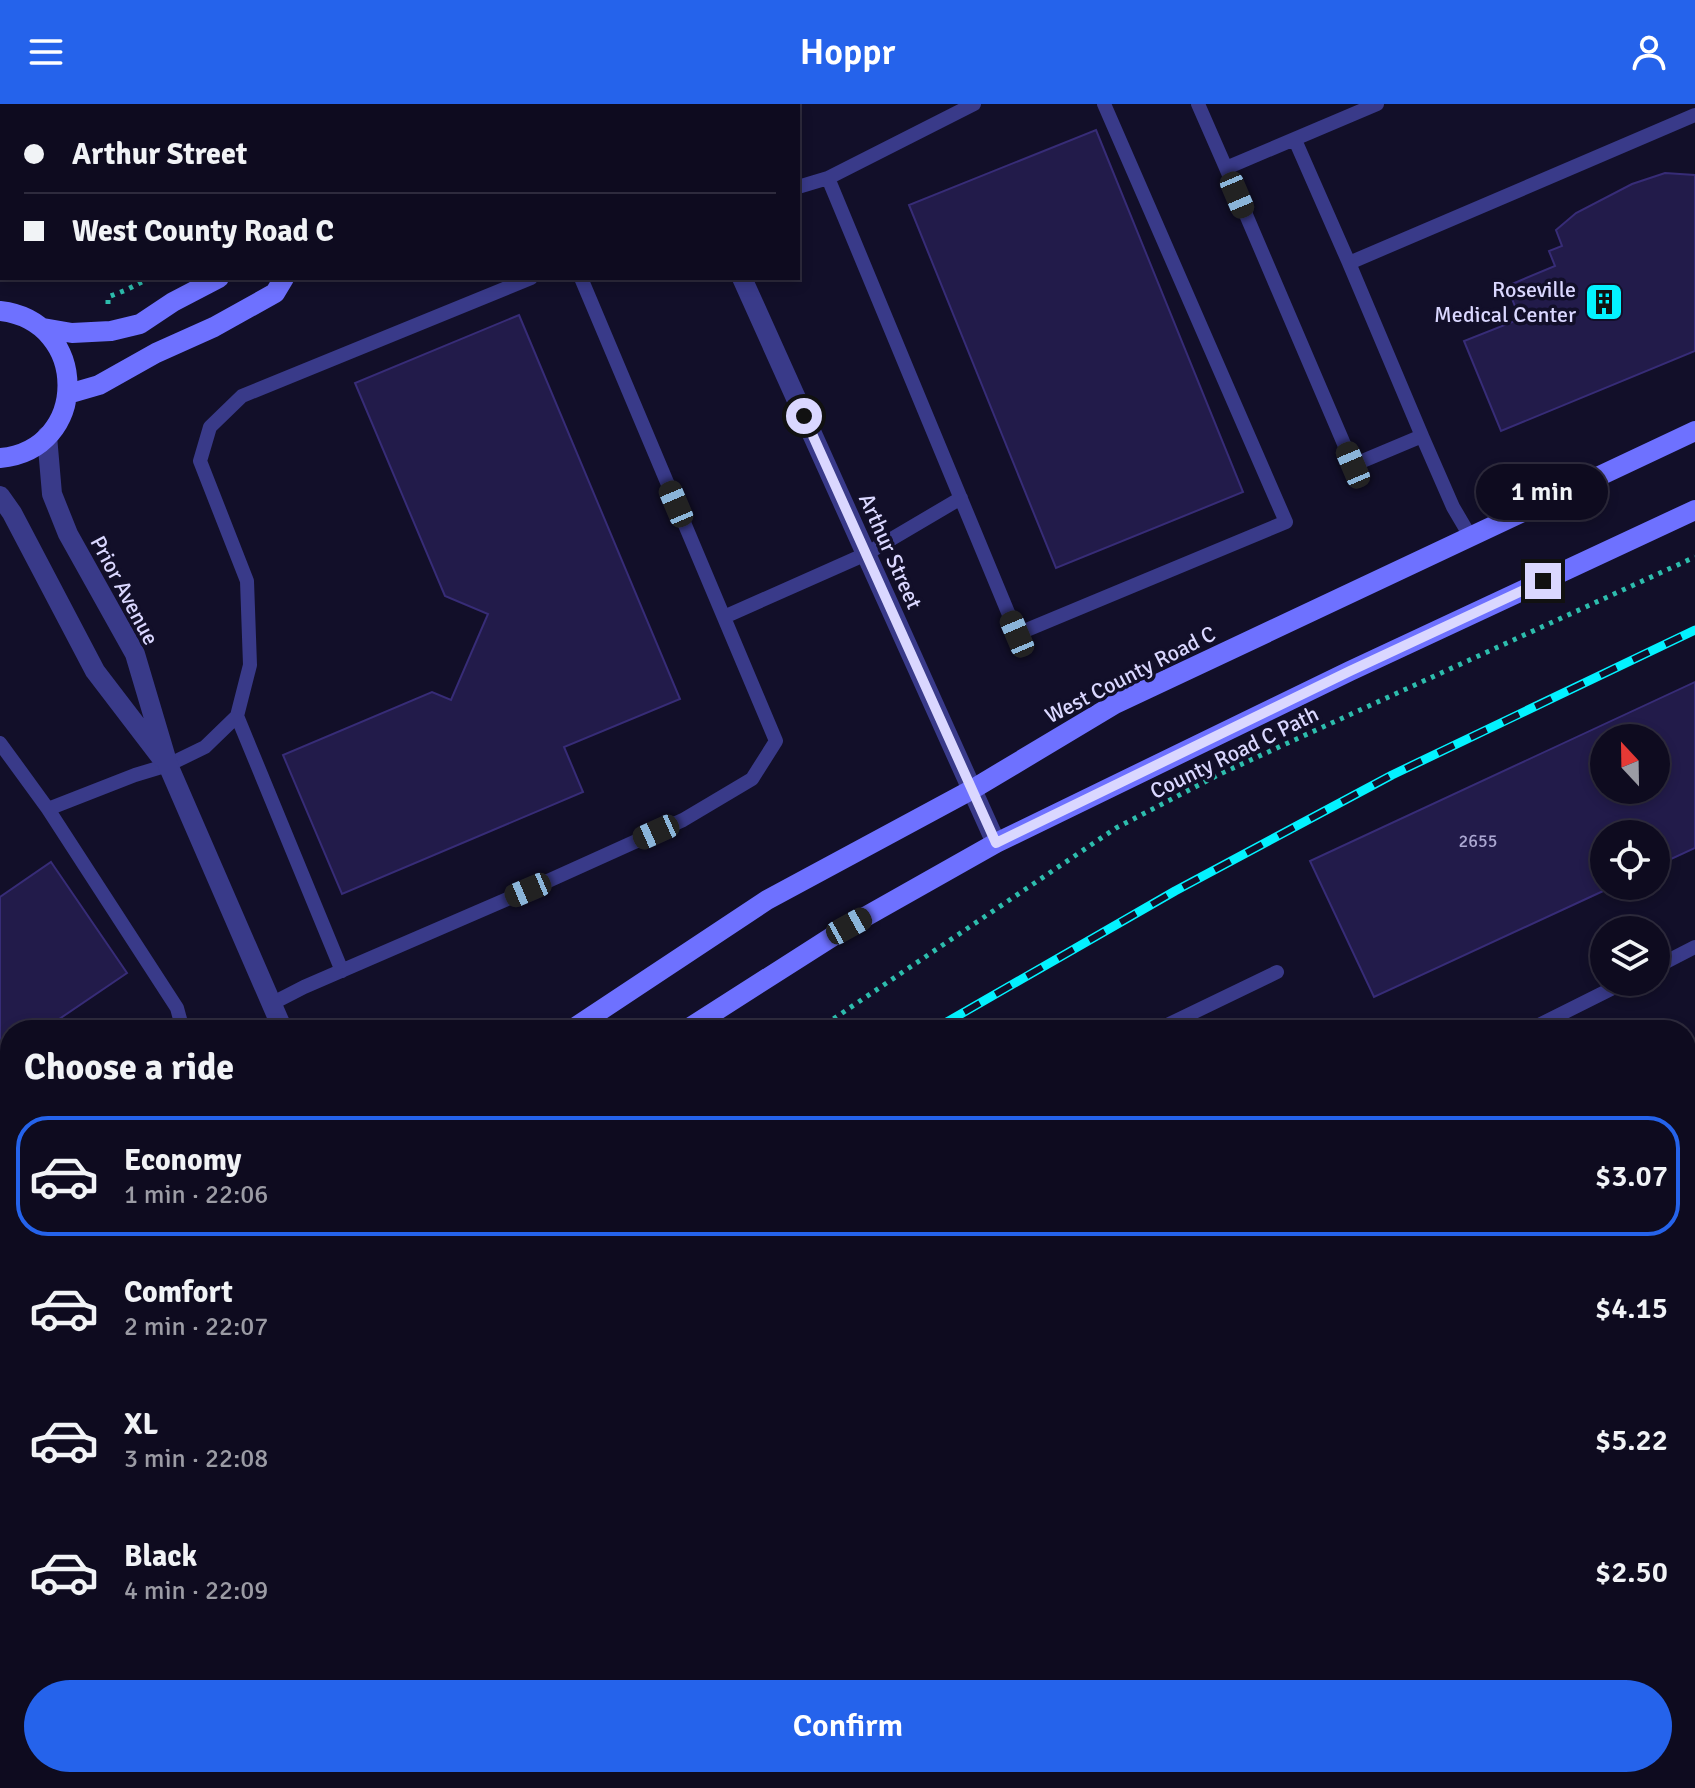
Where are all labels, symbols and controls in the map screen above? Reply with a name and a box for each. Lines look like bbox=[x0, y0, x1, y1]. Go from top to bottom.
icon: menu bbox=[24, 30, 68, 74]
text: Hoppr bbox=[800, 30, 895, 75]
icon: person bbox=[1627, 30, 1671, 74]
text: Arthur Street bbox=[72, 136, 247, 173]
car bbox=[1217, 168, 1257, 222]
text: West County Road C bbox=[72, 213, 334, 250]
place label: Roseville Medical Center bbox=[1434, 276, 1576, 328]
building icon: Roseville Medical Center bbox=[1583, 281, 1625, 323]
route start bbox=[786, 398, 822, 434]
car bbox=[1333, 438, 1373, 492]
callout: 1 min bbox=[1477, 465, 1609, 521]
text: 1 min bbox=[1511, 476, 1573, 508]
car bbox=[656, 477, 696, 531]
street label: Arthur Street bbox=[853, 489, 928, 614]
street label: Prior Avenue bbox=[85, 531, 165, 649]
route end bbox=[1525, 563, 1561, 599]
car bbox=[997, 607, 1037, 661]
street label: West County Road C bbox=[1040, 620, 1220, 729]
street label: County Road C Path bbox=[1146, 700, 1323, 805]
north arrow bbox=[1590, 724, 1670, 804]
map controls bbox=[1590, 724, 1670, 996]
car bbox=[629, 811, 683, 853]
button: locate bbox=[1590, 820, 1670, 900]
house number: 2655 bbox=[1459, 830, 1497, 852]
car bbox=[501, 870, 555, 910]
car bbox=[822, 904, 876, 948]
button: layers bbox=[1590, 916, 1670, 996]
text: Choose a ride bbox=[24, 1045, 234, 1090]
icon: car bbox=[28, 1140, 100, 1212]
text: Economy bbox=[124, 1142, 241, 1179]
text: $3.07 bbox=[1595, 1158, 1668, 1195]
text: 1 min · 22:06 bbox=[124, 1179, 268, 1211]
icon: car bbox=[28, 1272, 100, 1344]
text: Comfort bbox=[124, 1274, 233, 1311]
text: $4.15 bbox=[1595, 1290, 1668, 1327]
text: 2 min · 22:07 bbox=[124, 1311, 268, 1343]
icon: car bbox=[28, 1404, 100, 1476]
text: XL bbox=[124, 1406, 158, 1443]
text: $5.22 bbox=[1595, 1422, 1668, 1459]
text: 3 min · 22:08 bbox=[124, 1443, 268, 1475]
icon: car bbox=[28, 1536, 100, 1608]
text: Black bbox=[124, 1538, 197, 1575]
text: $2.50 bbox=[1595, 1554, 1668, 1591]
text: 4 min · 22:09 bbox=[124, 1575, 268, 1607]
button: Confirm bbox=[24, 1680, 1672, 1772]

